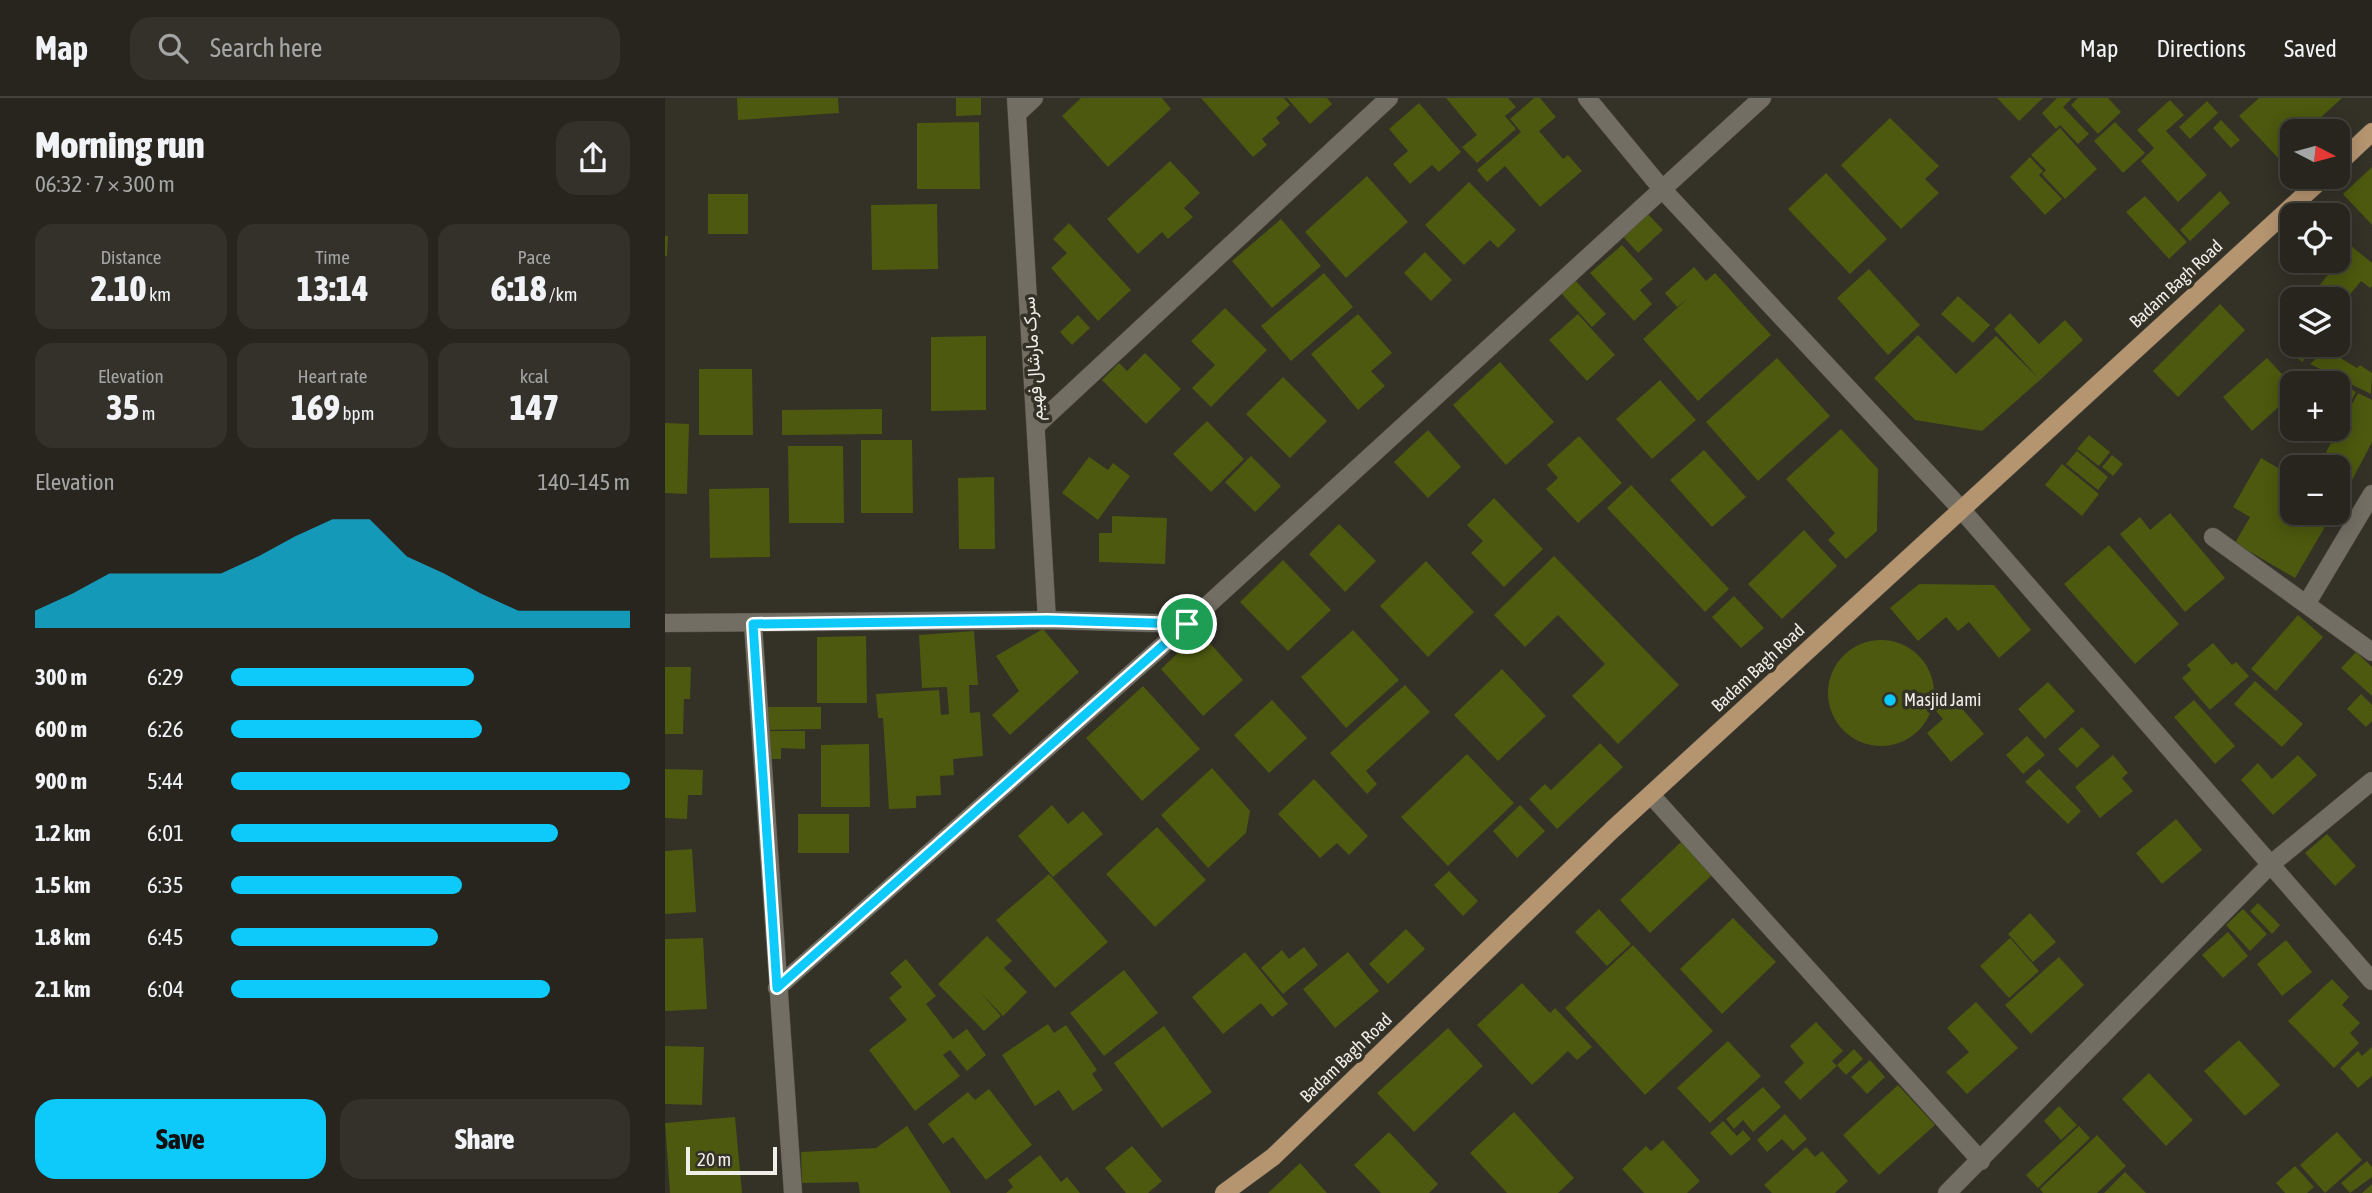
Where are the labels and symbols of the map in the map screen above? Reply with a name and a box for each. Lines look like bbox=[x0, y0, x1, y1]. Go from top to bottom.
north arrow bbox=[2280, 119, 2350, 189]
street label: Badam Bagh Road bbox=[2125, 235, 2226, 332]
street label: سرک مارشال فهیم bbox=[1018, 296, 1049, 422]
pin bbox=[1157, 594, 1217, 654]
street label: Badam Bagh Road bbox=[1707, 619, 1808, 716]
place label: Masjid Jami bbox=[1904, 689, 1981, 710]
marker: Masjid Jami bbox=[1882, 692, 1898, 708]
street label: Badam Bagh Road bbox=[1295, 1009, 1396, 1107]
scale bar bbox=[686, 1144, 777, 1176]

